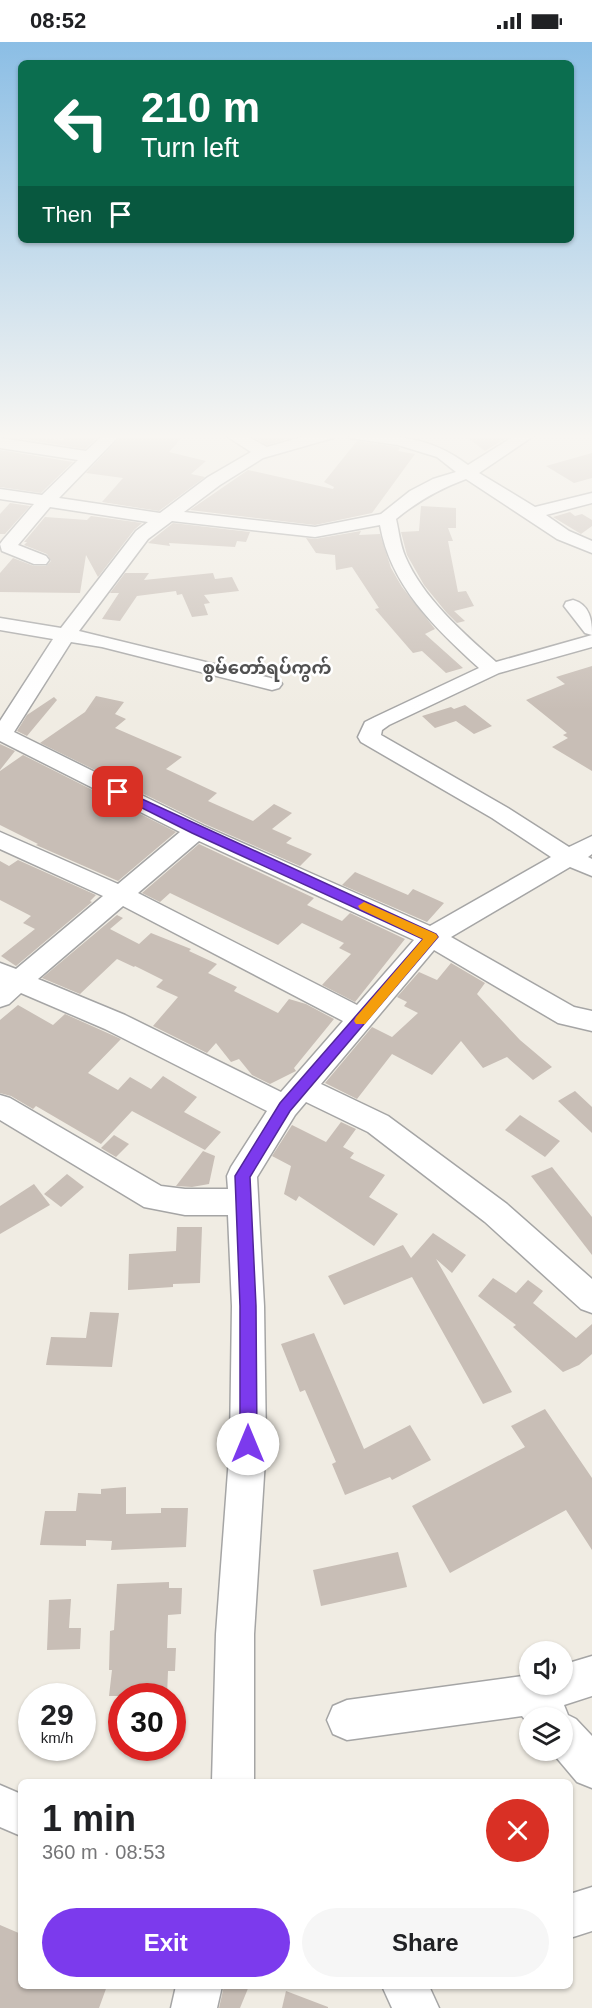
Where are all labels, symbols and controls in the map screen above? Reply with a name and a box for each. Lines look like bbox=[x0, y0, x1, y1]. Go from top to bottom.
text: 08:52 bbox=[30, 8, 86, 33]
icon: left bbox=[42, 84, 120, 162]
text: 210 m bbox=[141, 84, 260, 131]
text: Turn left bbox=[141, 133, 239, 163]
icon: arrive bbox=[104, 198, 137, 231]
text: Then bbox=[42, 202, 92, 227]
district label: စွမ်တော်ရပ်ကွက် bbox=[203, 656, 331, 682]
pin bbox=[92, 766, 143, 817]
icon: arrive bbox=[101, 775, 134, 808]
position arrow bbox=[216, 1412, 280, 1476]
map controls bbox=[519, 1641, 573, 1761]
button: sound bbox=[519, 1641, 573, 1695]
speed limit sign: 30 bbox=[108, 1683, 186, 1761]
text: 29 bbox=[40, 1698, 74, 1731]
button: layers bbox=[519, 1707, 573, 1761]
text: km/h bbox=[41, 1729, 73, 1746]
text: 1 min bbox=[42, 1798, 136, 1839]
button: close bbox=[486, 1799, 549, 1862]
text: 360 m · 08:53 bbox=[42, 1841, 165, 1863]
button: Exit bbox=[42, 1908, 290, 1977]
button: Share bbox=[302, 1908, 549, 1977]

